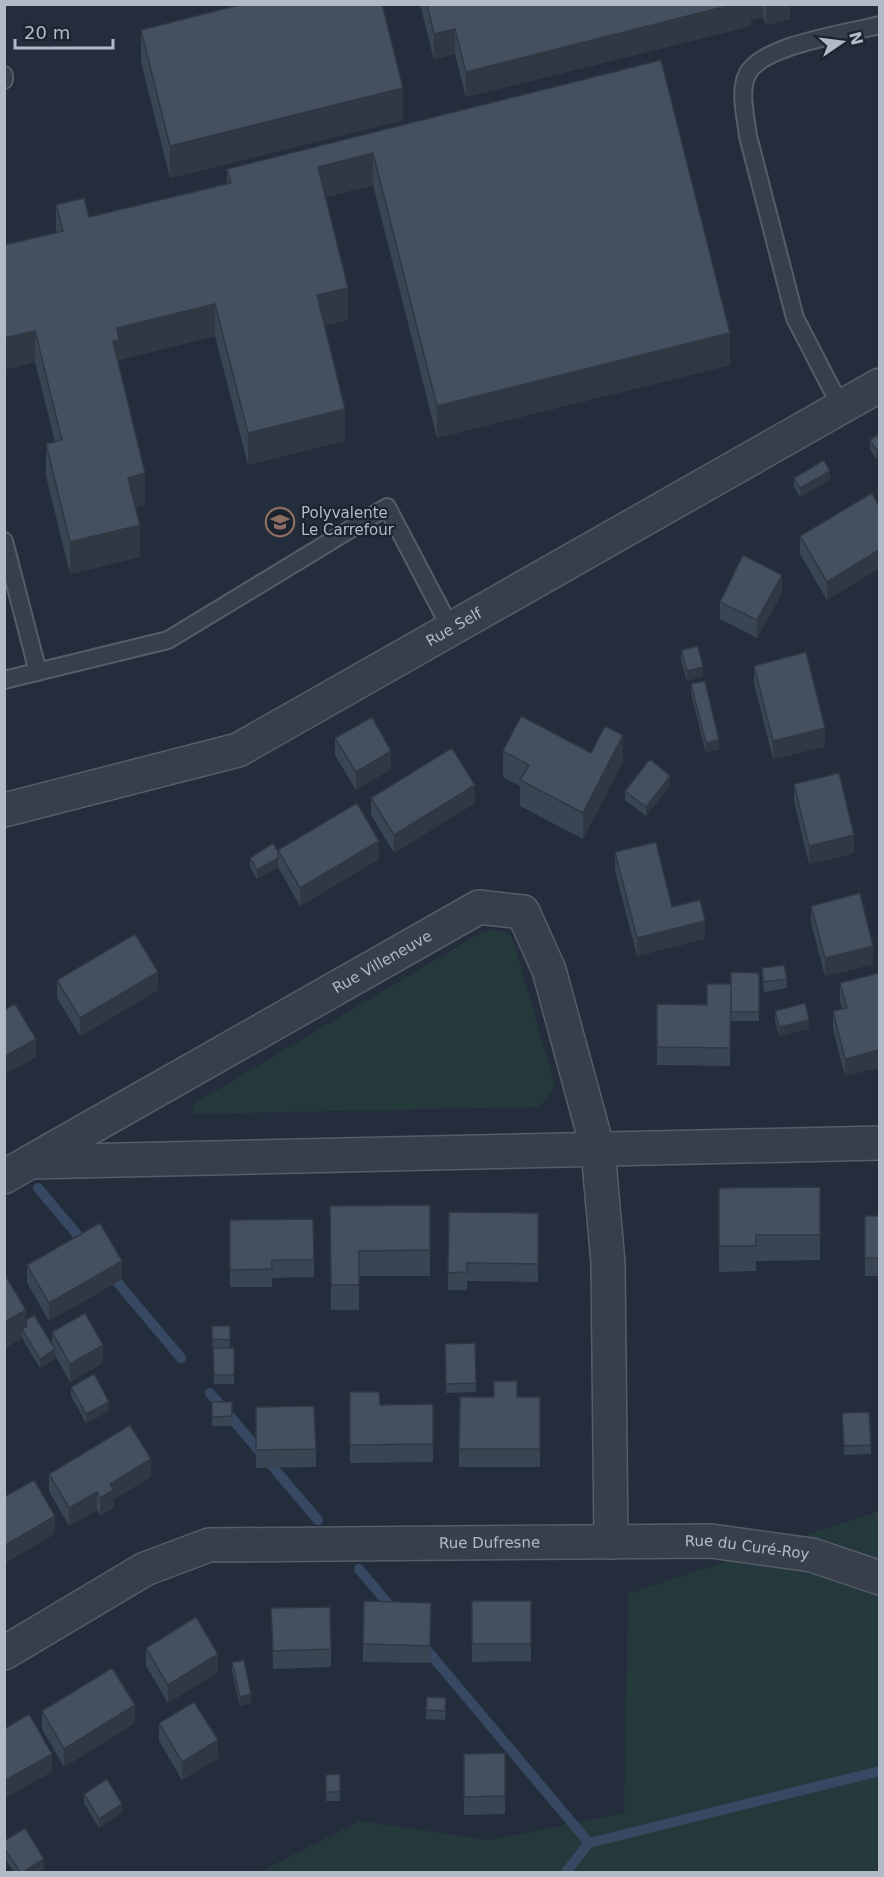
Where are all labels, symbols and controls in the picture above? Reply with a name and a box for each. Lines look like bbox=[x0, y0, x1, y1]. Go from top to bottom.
scale bar bbox=[15, 12, 112, 50]
north arrow bbox=[812, 12, 872, 72]
text: 20 m bbox=[24, 22, 70, 43]
text: N bbox=[845, 30, 867, 47]
place label: Polyvalente Le Carrefour bbox=[301, 504, 395, 539]
school or university icon: Polyvalente Le Carrefour bbox=[264, 506, 296, 538]
street label: Rue Self bbox=[423, 604, 486, 650]
street label: Rue Villeneuve bbox=[329, 927, 435, 997]
street label: Rue du Curé-Roy bbox=[685, 1532, 811, 1564]
street label: Rue Dufresne bbox=[439, 1533, 540, 1552]

